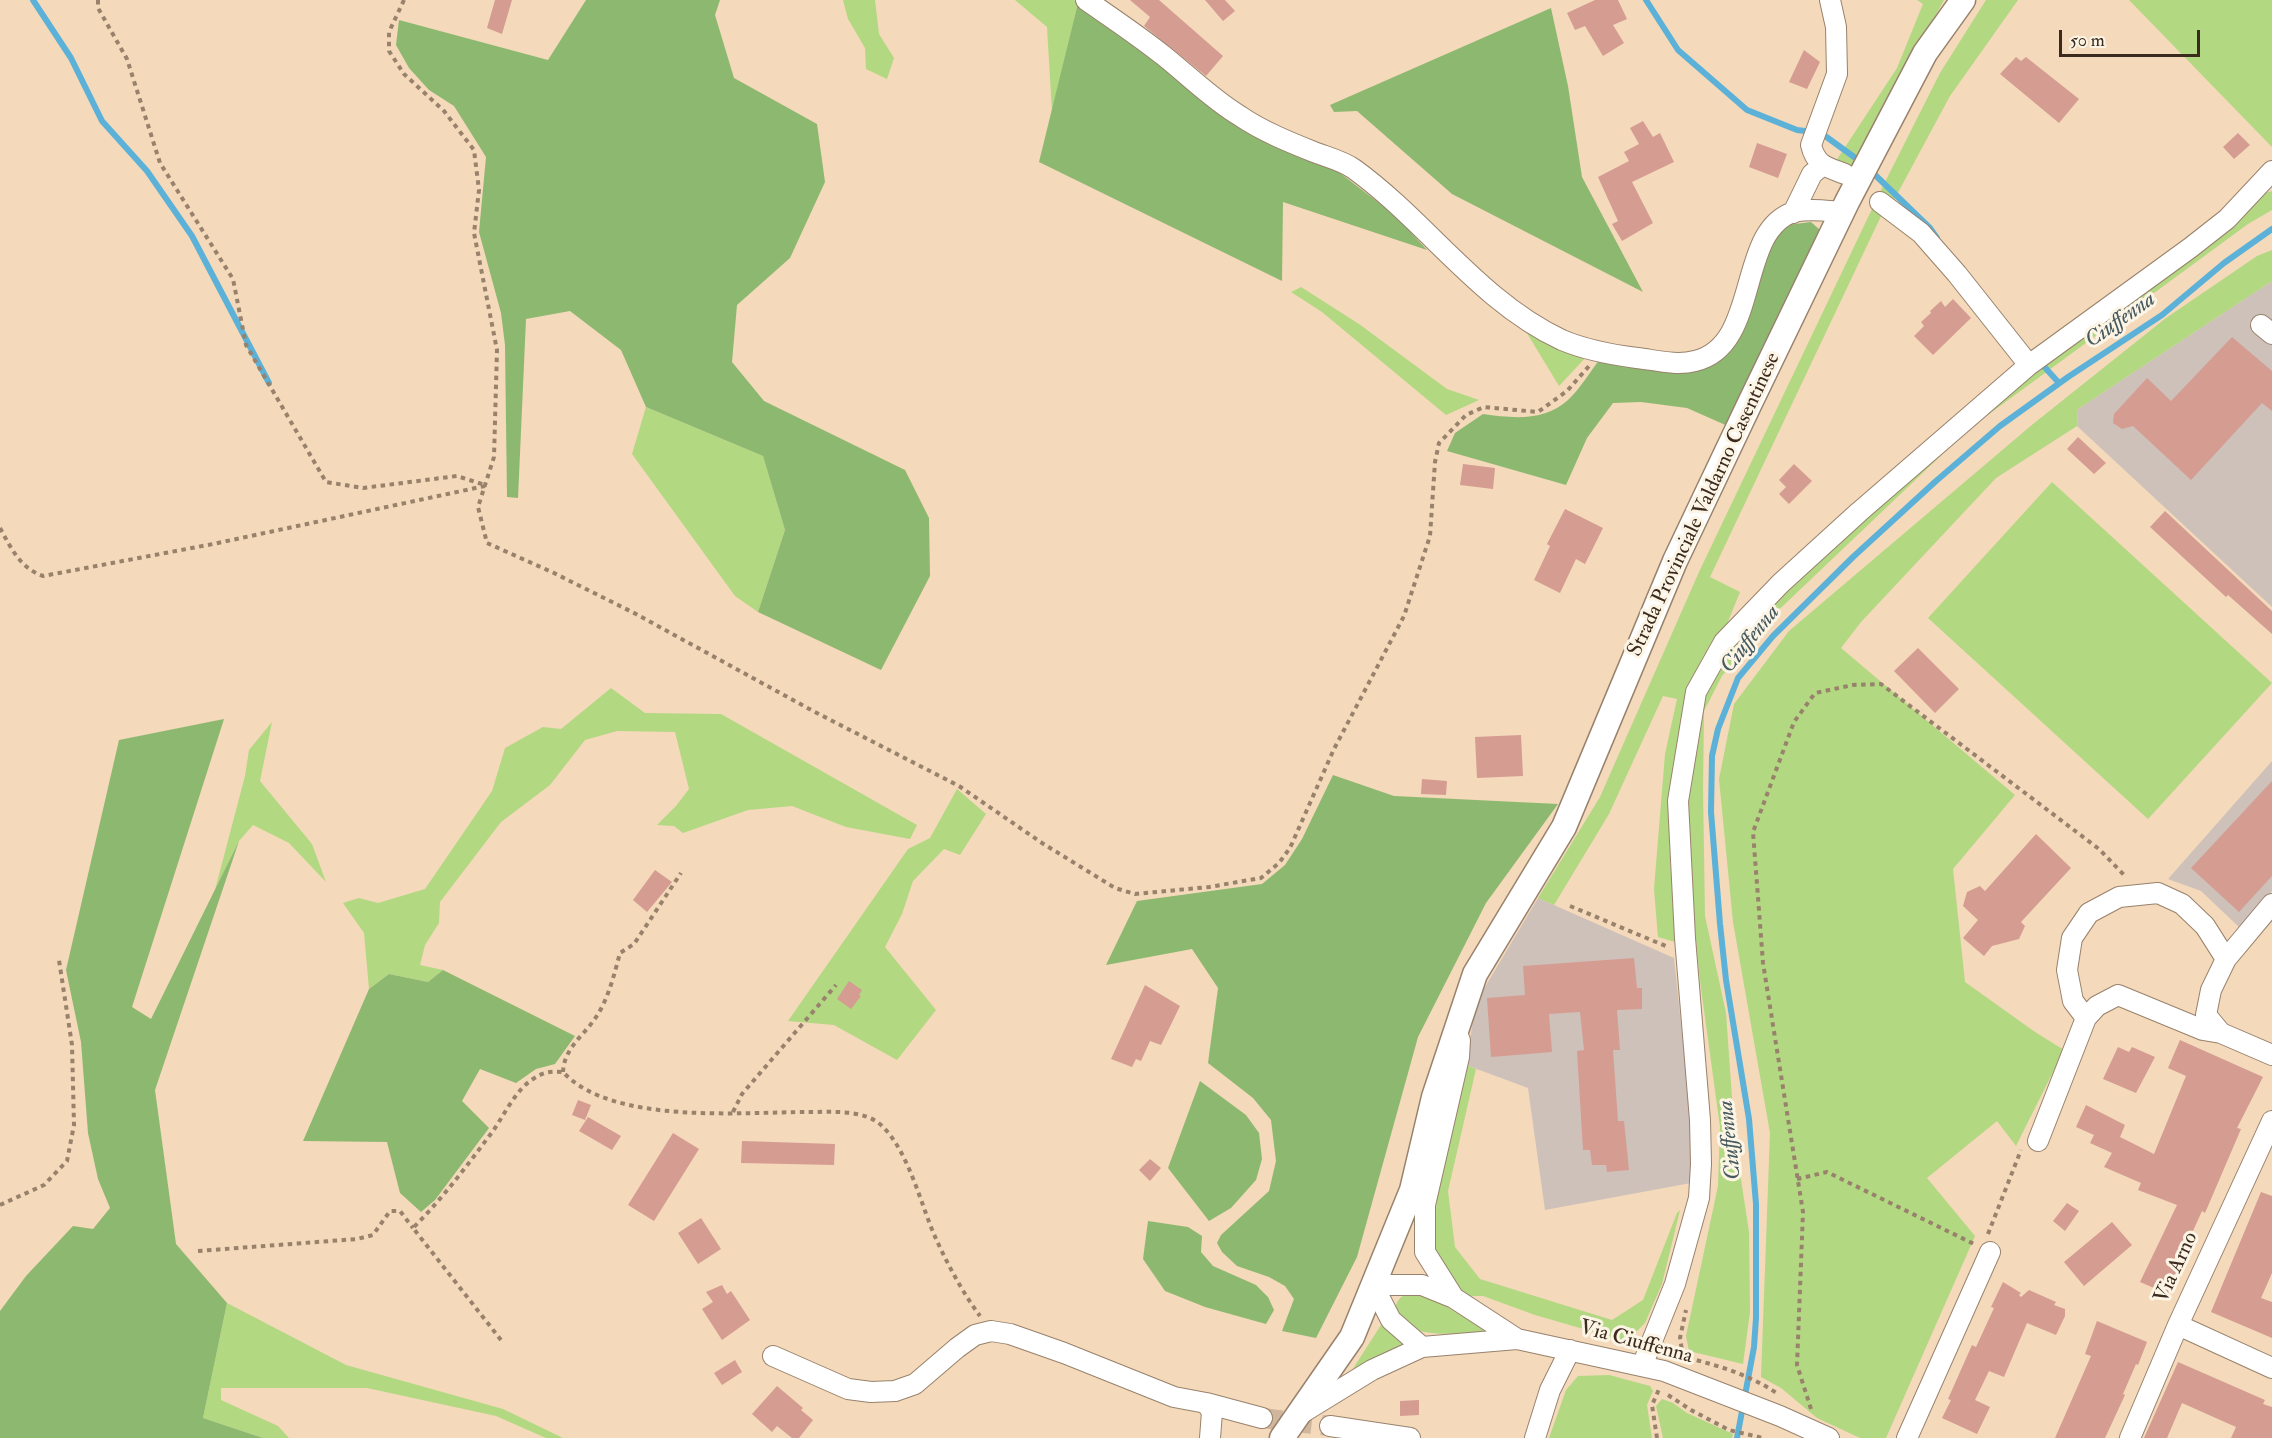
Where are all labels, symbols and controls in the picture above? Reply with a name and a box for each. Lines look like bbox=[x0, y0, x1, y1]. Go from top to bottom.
scale bar bbox=[2062, 18, 2203, 56]
text: 50 m bbox=[2070, 29, 2105, 52]
water label: Ciuffenna bbox=[2081, 287, 2161, 355]
street label: Strada Provinciale Valdarno Casentinese bbox=[1623, 349, 1787, 661]
water label: Ciuffenna bbox=[1716, 601, 1786, 679]
water label: Ciuffenna bbox=[1714, 1099, 1748, 1181]
street label: Via Arno bbox=[2150, 1228, 2204, 1308]
street label: Via Ciuffenna bbox=[1577, 1316, 1695, 1370]

